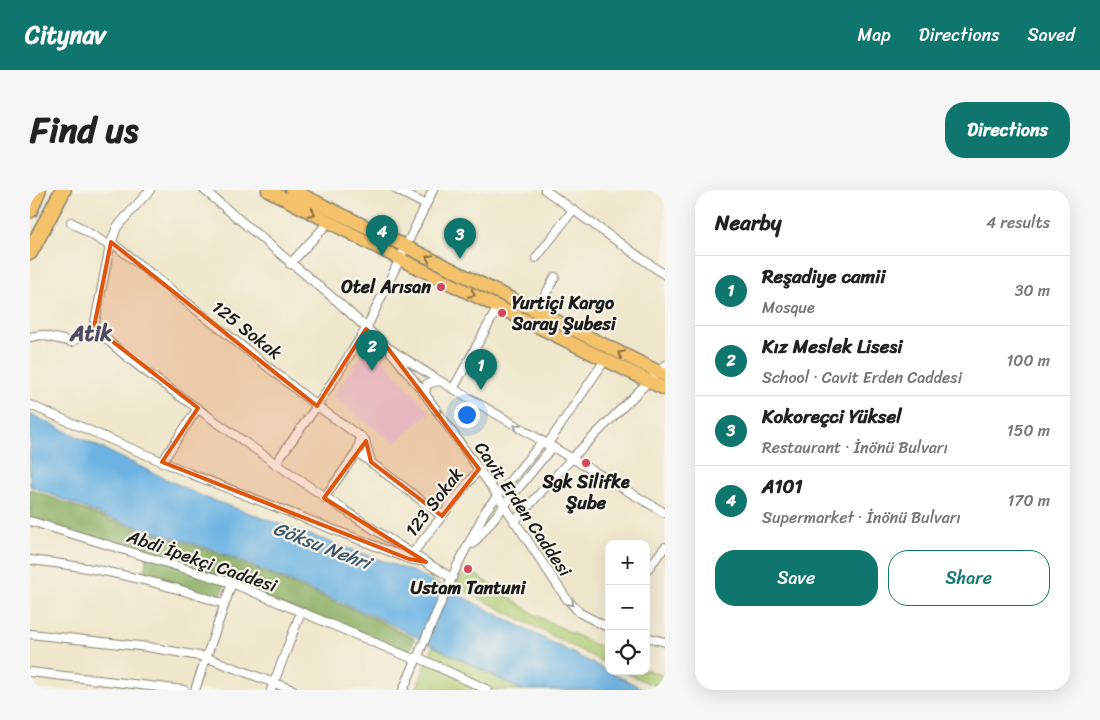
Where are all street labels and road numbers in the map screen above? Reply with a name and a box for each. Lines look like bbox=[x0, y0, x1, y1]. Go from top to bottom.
street label: 125 Sokak bbox=[205, 292, 290, 368]
street label: Cavit Erden Caddesi bbox=[466, 435, 581, 584]
street label: 123 Sokak bbox=[396, 460, 472, 544]
street label: Abdi İpekçi Caddesi bbox=[122, 520, 282, 602]

